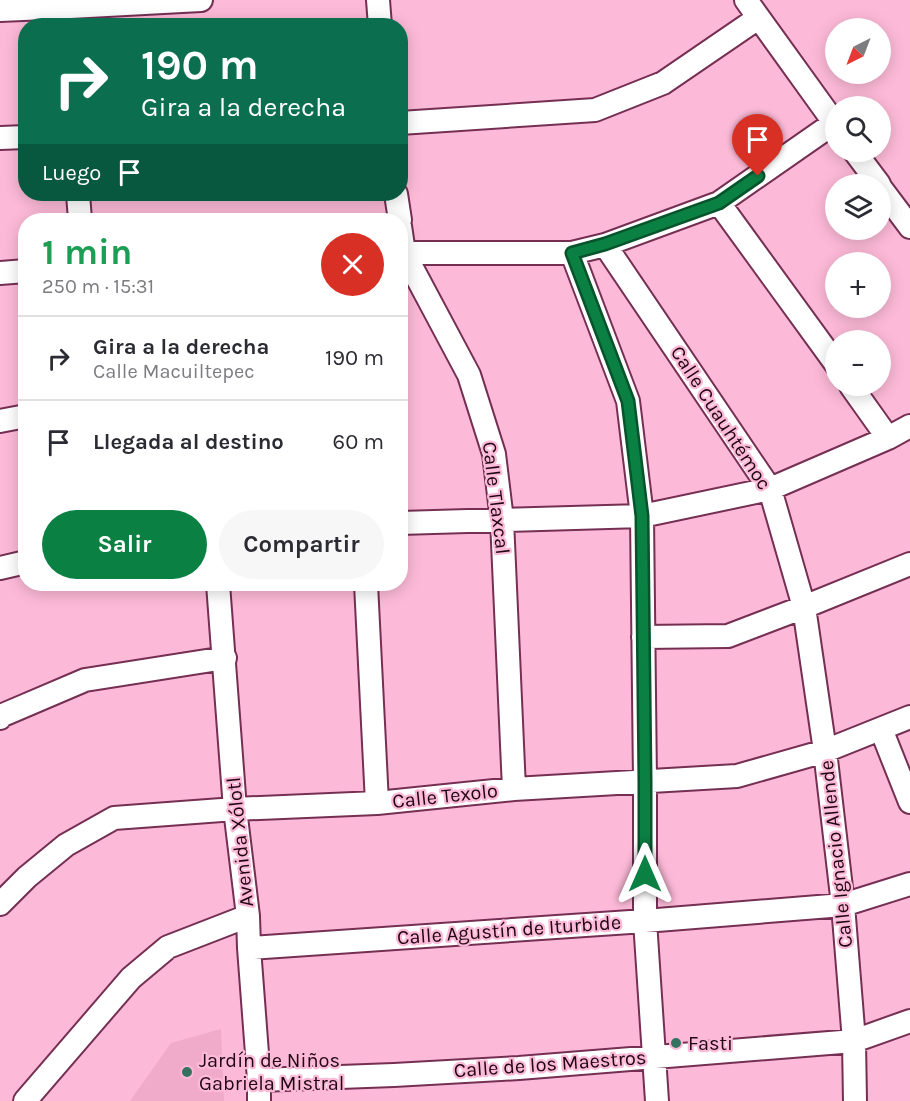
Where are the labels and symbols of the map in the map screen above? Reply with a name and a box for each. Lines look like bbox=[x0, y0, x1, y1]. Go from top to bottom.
north arrow bbox=[825, 18, 891, 84]
pin bbox=[732, 114, 783, 176]
street label: Calle Cuauhtémoc bbox=[666, 342, 776, 494]
street label: Calle Tlaxcal bbox=[478, 440, 514, 556]
street label: Calle Ignacio Allende bbox=[815, 759, 857, 949]
street label: Avenida Xólotl bbox=[222, 776, 258, 908]
street label: Calle Texolo bbox=[391, 779, 499, 813]
position arrow bbox=[613, 842, 677, 906]
street label: Calle Agustín de Iturbide bbox=[396, 911, 622, 949]
place label: Fasti bbox=[688, 1032, 733, 1055]
marker: Fasti bbox=[669, 1036, 683, 1050]
street label: Calle de los Maestros bbox=[453, 1046, 647, 1082]
place label: Jardín de Niños Gabriela Mistral bbox=[199, 1049, 344, 1095]
marker: Jardín de Niños Gabriela Mistral bbox=[180, 1065, 194, 1079]

